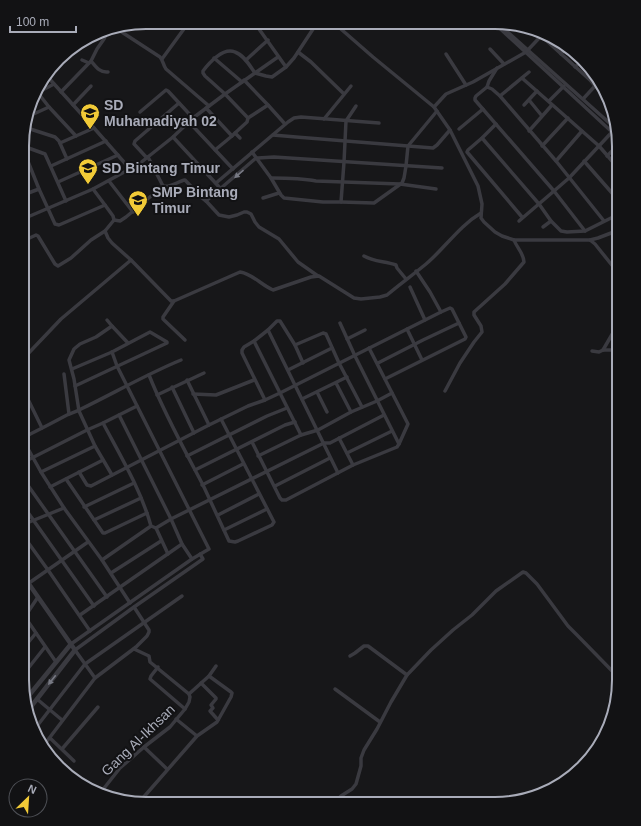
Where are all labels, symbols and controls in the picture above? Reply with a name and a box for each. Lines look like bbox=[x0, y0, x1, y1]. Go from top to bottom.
scale bar bbox=[10, 8, 76, 34]
text: 100 m bbox=[16, 15, 49, 29]
place label: SD Muhamadiyah 02 bbox=[104, 97, 217, 129]
school or university icon: SD Muhamadiyah 02 bbox=[79, 102, 101, 130]
school or university icon: SD Bintang Timur bbox=[77, 157, 99, 185]
place label: SD Bintang Timur bbox=[102, 160, 221, 176]
one-way arrow bbox=[233, 169, 244, 178]
place label: SMP Bintang Timur bbox=[152, 184, 238, 216]
school or university icon: SMP Bintang Timur bbox=[127, 189, 149, 217]
one-way arrow bbox=[48, 674, 56, 685]
street label: Gang Al-Ikhsan bbox=[98, 701, 178, 779]
north arrow bbox=[8, 778, 48, 818]
text: N bbox=[26, 782, 38, 796]

